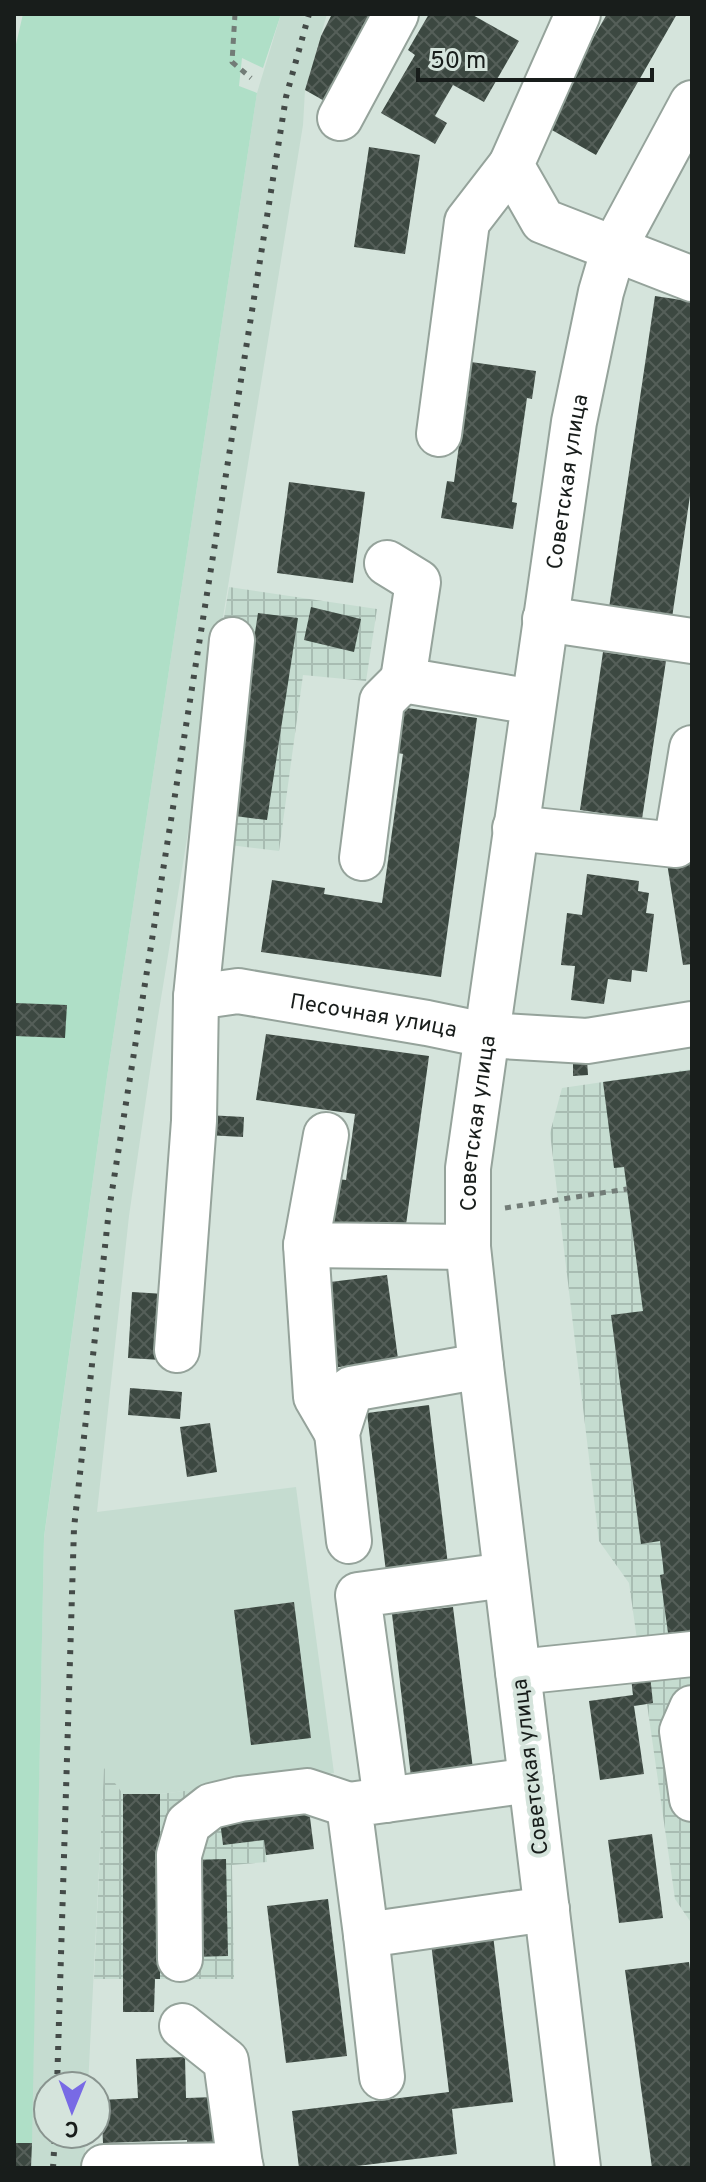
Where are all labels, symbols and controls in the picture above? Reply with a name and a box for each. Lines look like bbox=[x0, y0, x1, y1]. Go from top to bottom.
scale bar bbox=[418, 32, 652, 82]
text: 50 m bbox=[430, 47, 486, 77]
street label: Советская улица bbox=[542, 392, 595, 571]
street label: Песочная улица bbox=[288, 989, 459, 1045]
street label: Советская улица bbox=[457, 1034, 503, 1211]
street label: Советская улица bbox=[507, 1677, 556, 1856]
north arrow bbox=[32, 2070, 112, 2150]
text: С bbox=[64, 2114, 79, 2141]

